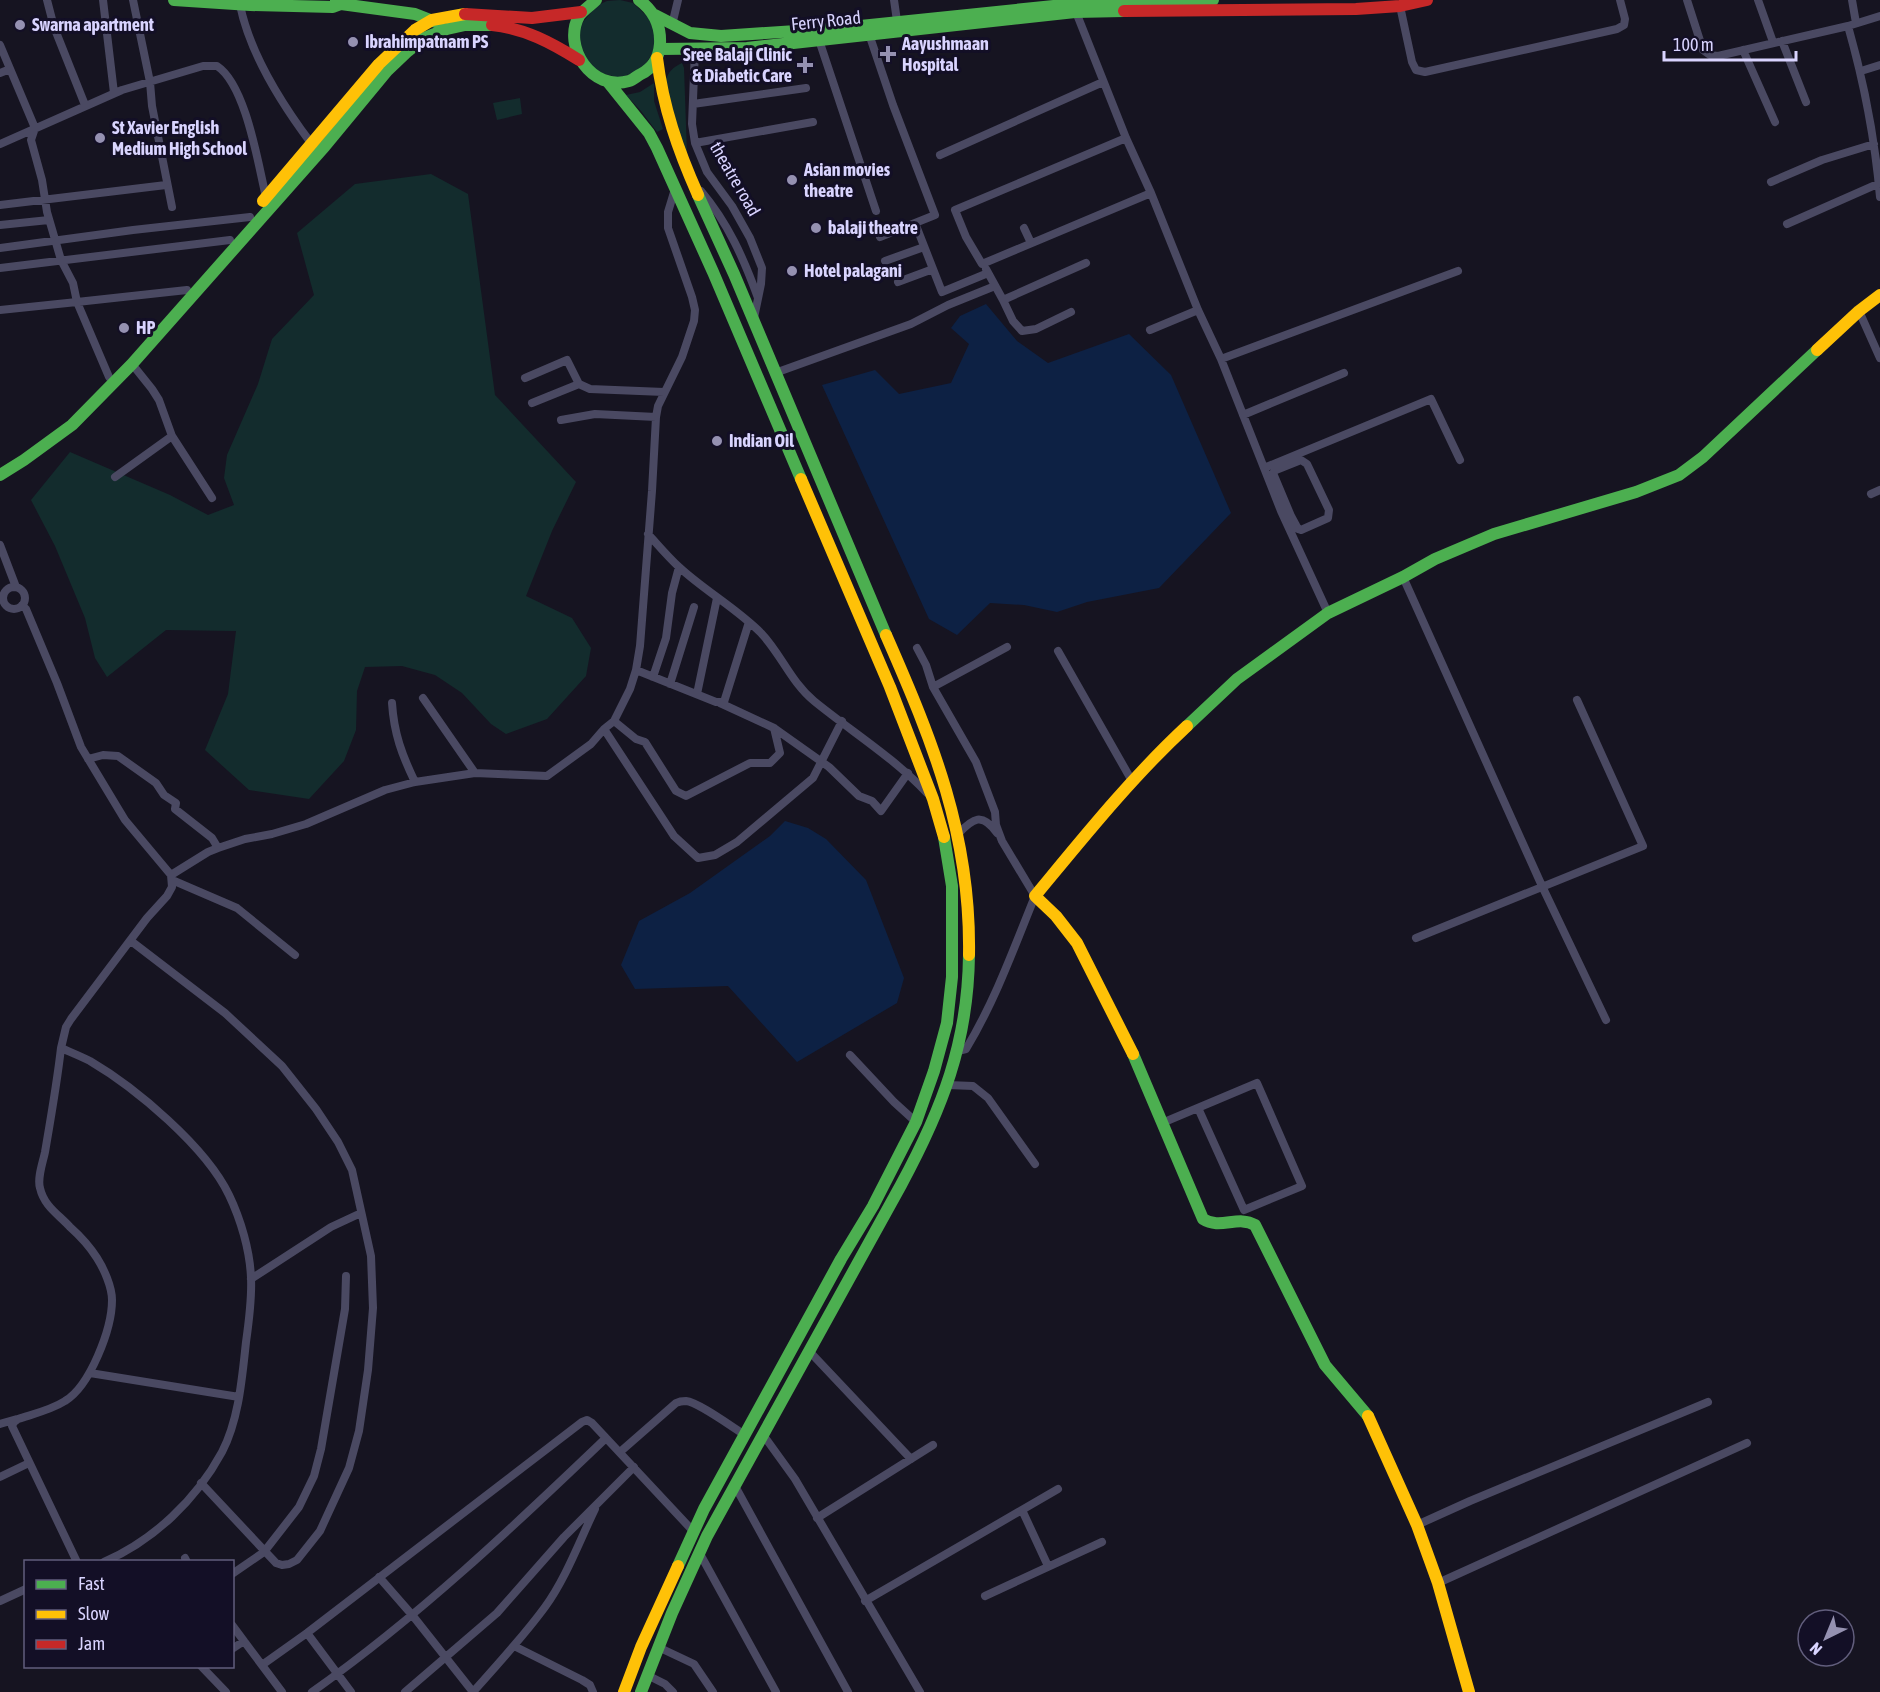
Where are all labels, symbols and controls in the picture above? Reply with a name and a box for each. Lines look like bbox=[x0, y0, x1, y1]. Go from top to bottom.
street label: Ferry Road bbox=[790, 6, 862, 35]
place label: Swarna apartment bbox=[32, 14, 155, 35]
marker: Swarna apartment bbox=[13, 18, 27, 32]
scale bar bbox=[1664, 24, 1796, 62]
place label: Ibrahimpatnam PS bbox=[365, 31, 489, 52]
place label: Aayushmaan Hospital bbox=[901, 33, 989, 75]
text: 100 m bbox=[1673, 34, 1714, 55]
marker: Ibrahimpatnam PS bbox=[346, 35, 360, 49]
place label: Sree Balaji Clinic & Diabetic Care bbox=[683, 44, 792, 86]
marker: Aayushmaan Hospital bbox=[879, 45, 897, 63]
marker: Sree Balaji Clinic & Diabetic Care bbox=[796, 56, 814, 74]
place label: St Xavier English Medium High School bbox=[112, 117, 247, 159]
marker: St Xavier English Medium High School bbox=[93, 131, 107, 145]
street label: theatre road bbox=[706, 138, 765, 220]
place label: Asian movies theatre bbox=[803, 159, 891, 201]
marker: Asian movies theatre bbox=[785, 173, 799, 187]
place label: balaji theatre bbox=[828, 217, 918, 238]
marker: balaji theatre bbox=[809, 221, 823, 235]
place label: Hotel palagani bbox=[804, 260, 902, 281]
marker: Hotel palagani bbox=[785, 264, 799, 278]
place label: HP bbox=[136, 317, 155, 338]
marker: HP bbox=[117, 321, 131, 335]
place label: Indian Oil bbox=[729, 430, 794, 451]
marker: Indian Oil bbox=[710, 434, 724, 448]
legend bbox=[24, 1560, 234, 1668]
text: Fast bbox=[78, 1573, 105, 1594]
text: Slow bbox=[78, 1603, 109, 1624]
north arrow bbox=[1796, 1608, 1856, 1668]
text: Jam bbox=[78, 1633, 105, 1654]
text: N bbox=[1806, 1639, 1825, 1659]

